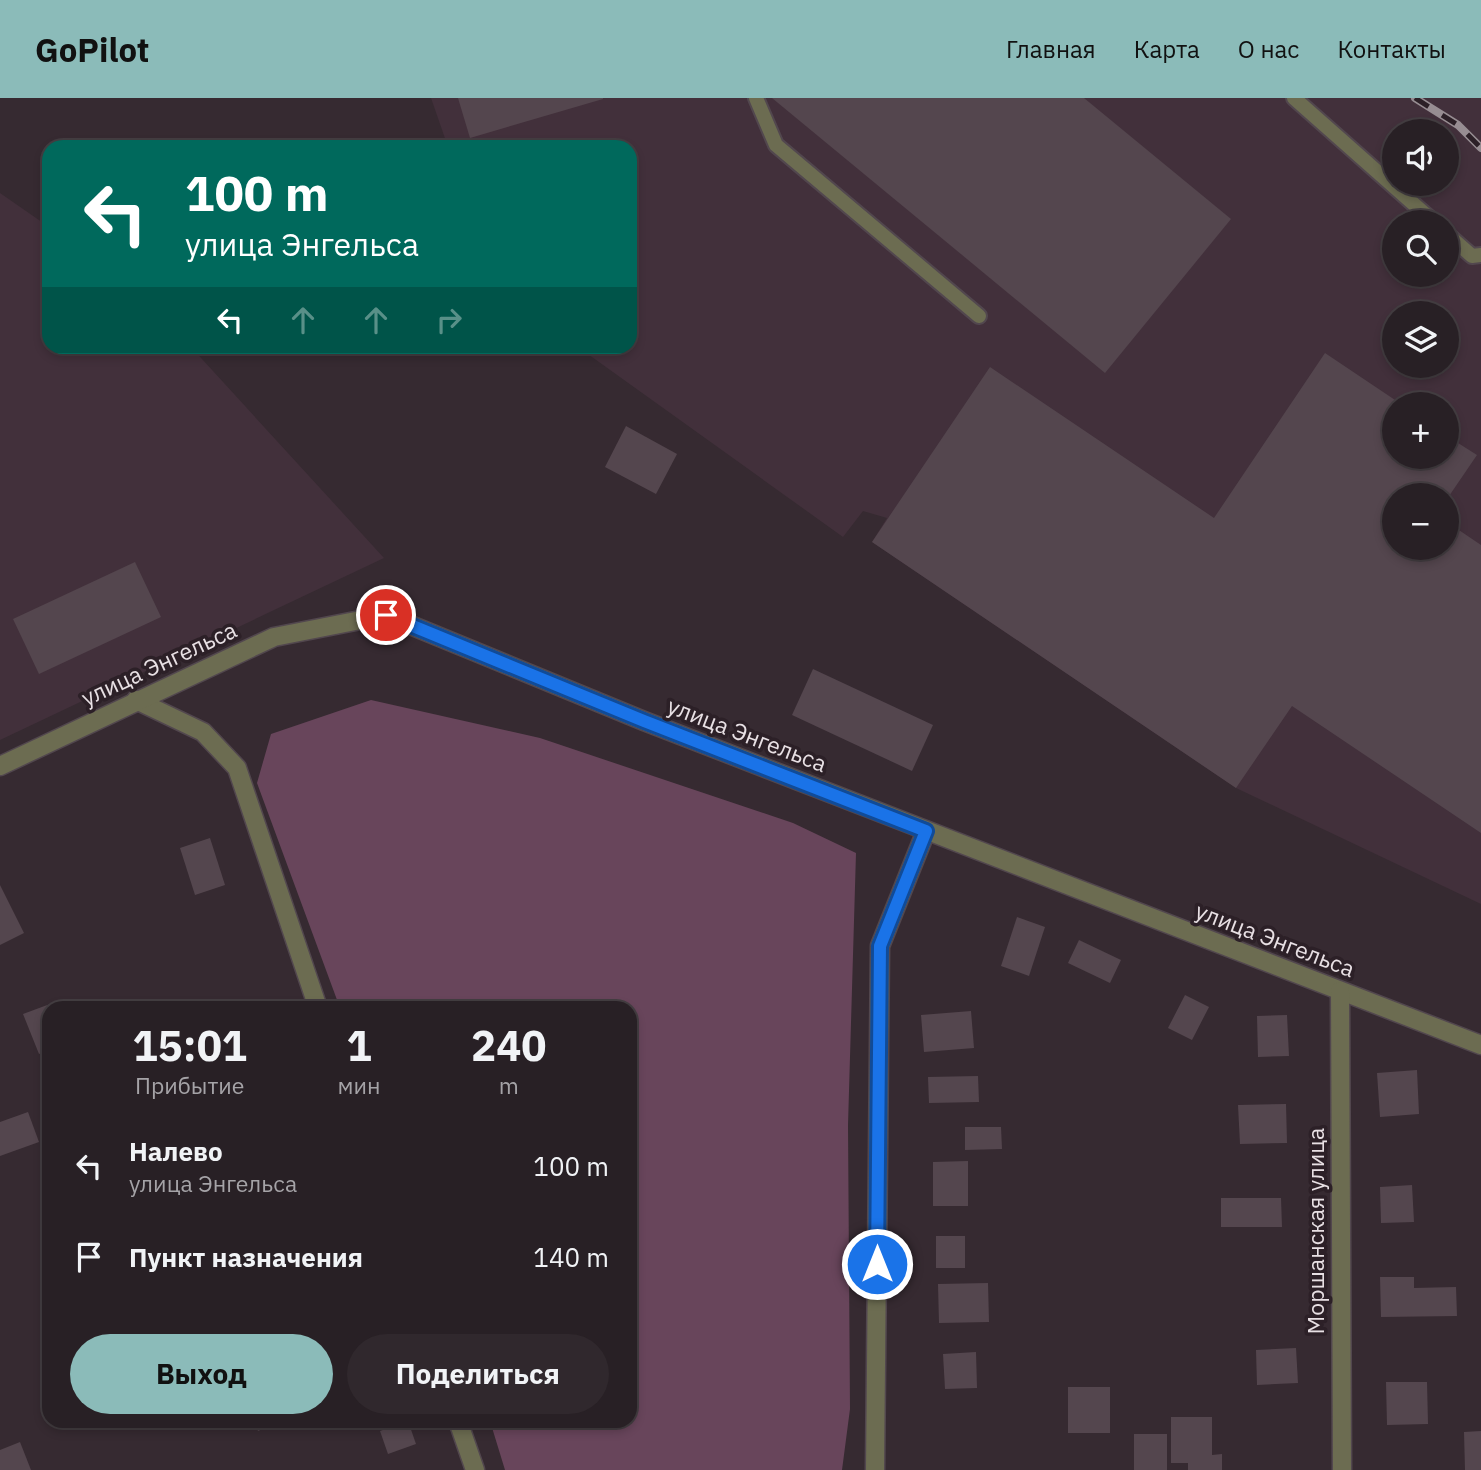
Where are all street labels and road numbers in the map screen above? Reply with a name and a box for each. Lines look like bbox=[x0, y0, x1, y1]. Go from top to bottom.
street label: улица Энгельса bbox=[76, 614, 241, 712]
street label: улица Энгельса bbox=[663, 690, 831, 778]
street label: улица Энгельса bbox=[1191, 895, 1359, 983]
street label: Моршанская улица bbox=[1300, 1128, 1330, 1334]

